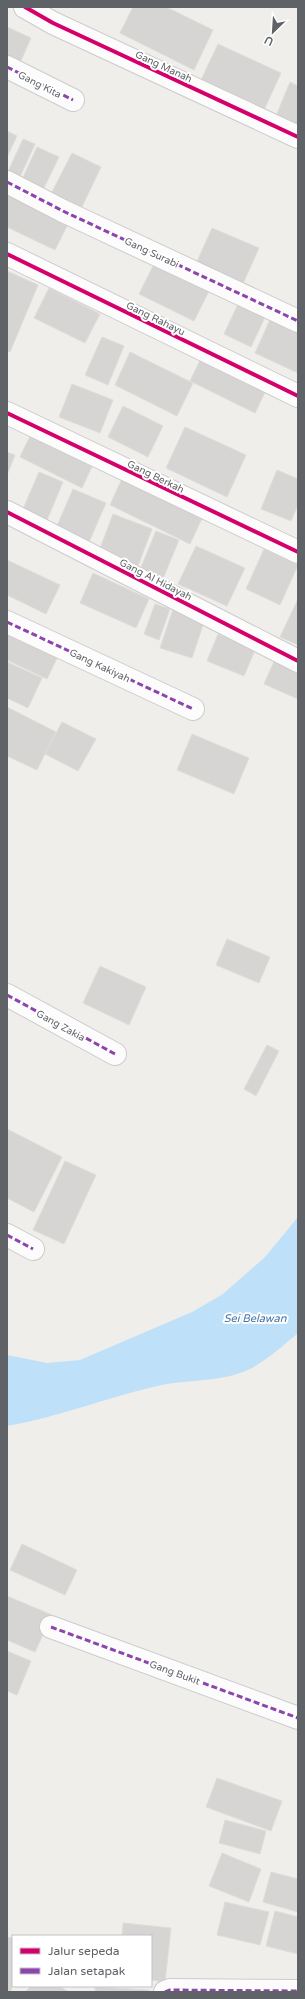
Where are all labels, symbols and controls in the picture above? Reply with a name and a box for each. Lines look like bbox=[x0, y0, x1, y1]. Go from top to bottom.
north arrow bbox=[253, 12, 293, 52]
text: U bbox=[262, 33, 276, 48]
street label: Gang Manah bbox=[133, 49, 194, 85]
street label: Gang Kita bbox=[16, 69, 63, 101]
street label: Gang Surabi bbox=[122, 235, 181, 271]
street label: Gang Rahayu bbox=[124, 299, 187, 338]
street label: Gang Berkah bbox=[125, 458, 186, 496]
street label: Gang Al Hidayah bbox=[117, 557, 194, 603]
street label: Gang Kakiyah bbox=[67, 647, 132, 685]
street label: Gang Zakia bbox=[34, 1008, 87, 1044]
water label: Sei Belawan bbox=[224, 1312, 287, 1325]
street label: Gang Bukit bbox=[148, 1658, 202, 1688]
legend bbox=[12, 1935, 152, 1987]
text: Jalur sepeda bbox=[48, 1944, 120, 1958]
text: Jalan setapak bbox=[48, 1964, 126, 1978]

